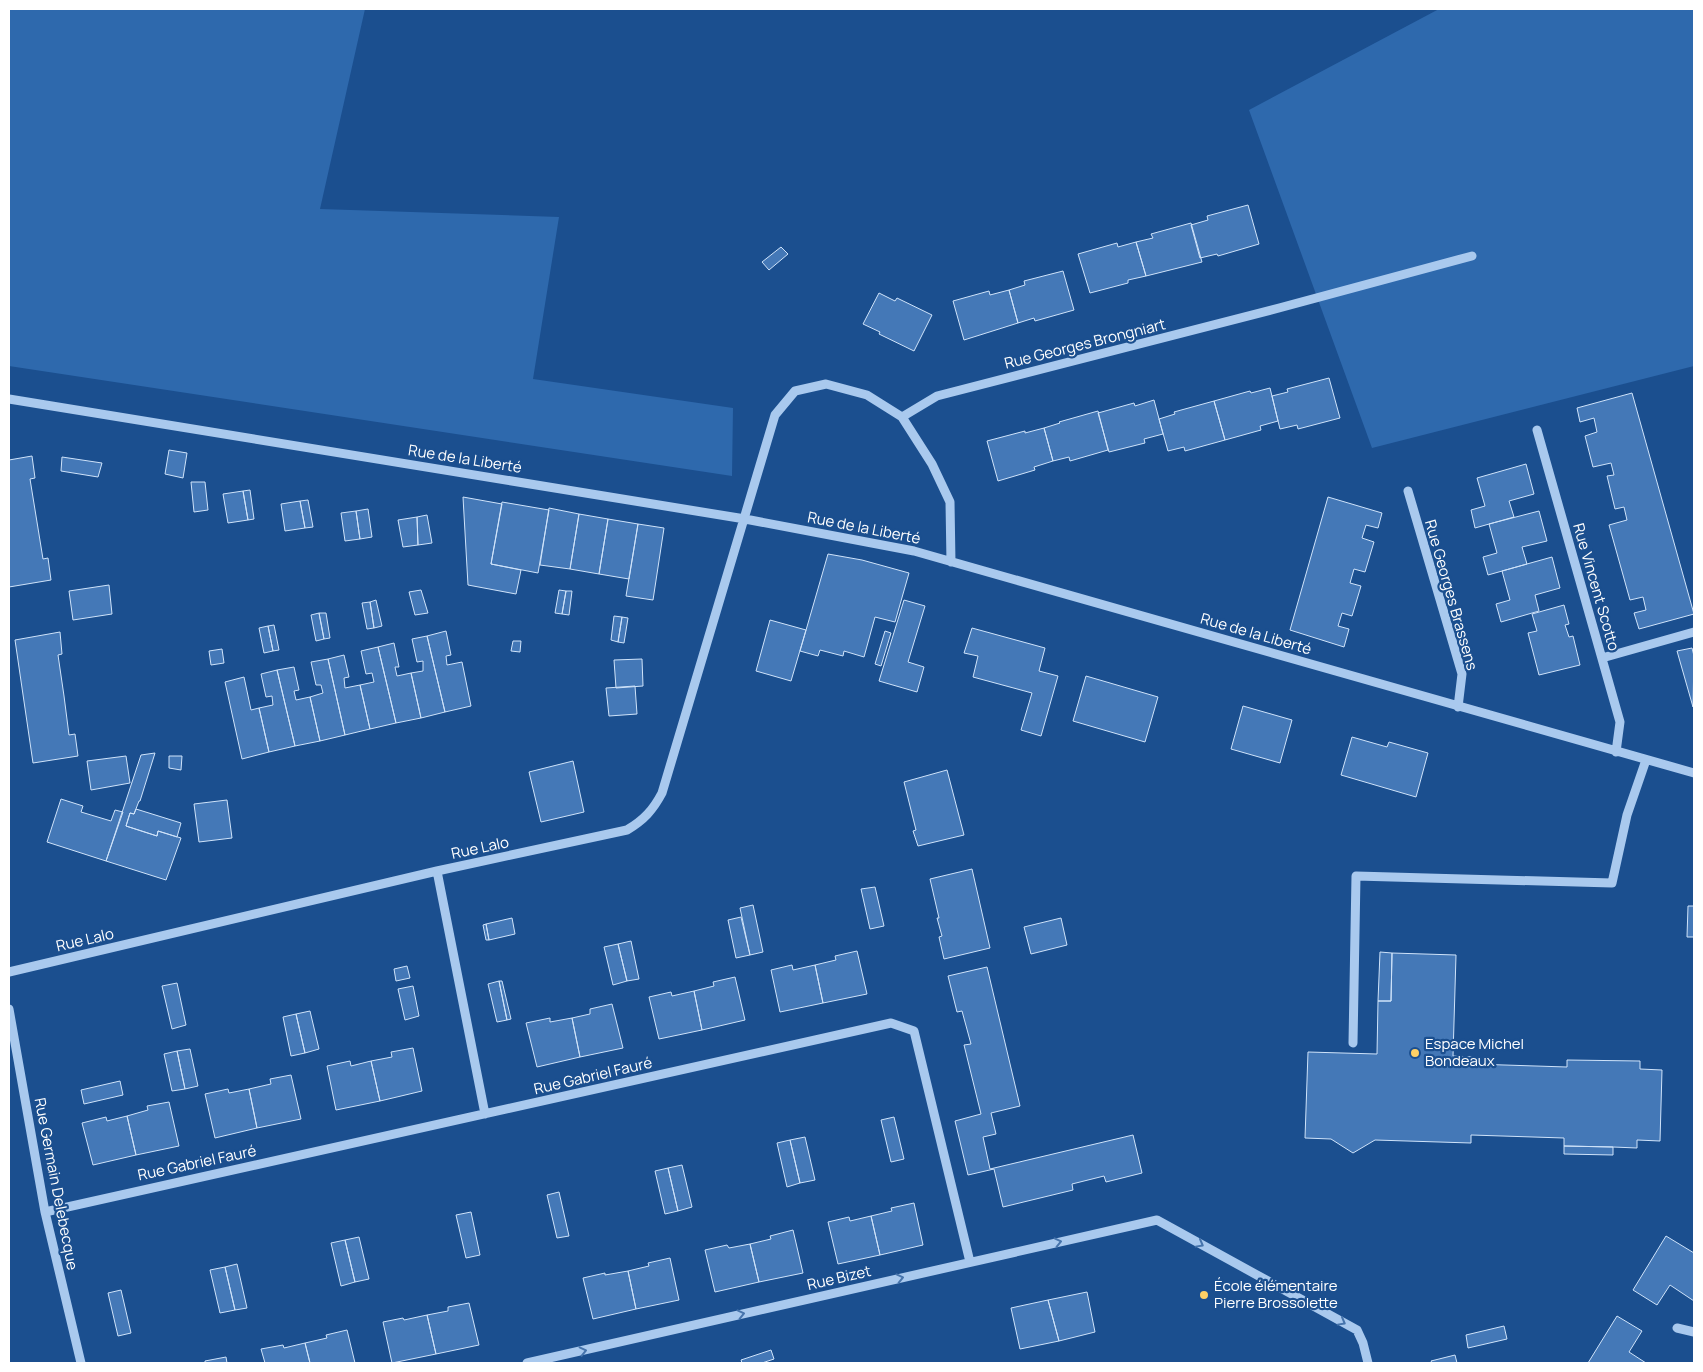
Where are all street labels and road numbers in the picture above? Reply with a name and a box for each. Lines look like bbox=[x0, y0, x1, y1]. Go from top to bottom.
street label: Rue Georges Brongniart bbox=[1002, 313, 1168, 374]
street label: Rue de la Liberté bbox=[407, 439, 524, 478]
street label: Rue de la Liberté bbox=[806, 506, 923, 549]
street label: Rue Georges Brassens bbox=[1420, 517, 1483, 673]
street label: Rue Vincent Scotto bbox=[1568, 521, 1625, 653]
street label: Rue de la Liberté bbox=[1198, 608, 1314, 659]
street label: Rue Lalo bbox=[449, 831, 511, 864]
street label: Rue Lalo bbox=[54, 923, 116, 956]
street label: Rue Gabriel Fauré bbox=[532, 1052, 654, 1099]
street label: Rue Germain Delebecque bbox=[29, 1096, 84, 1272]
street label: Rue Gabriel Fauré bbox=[136, 1140, 258, 1185]
street label: Rue Bizet bbox=[805, 1260, 873, 1295]

